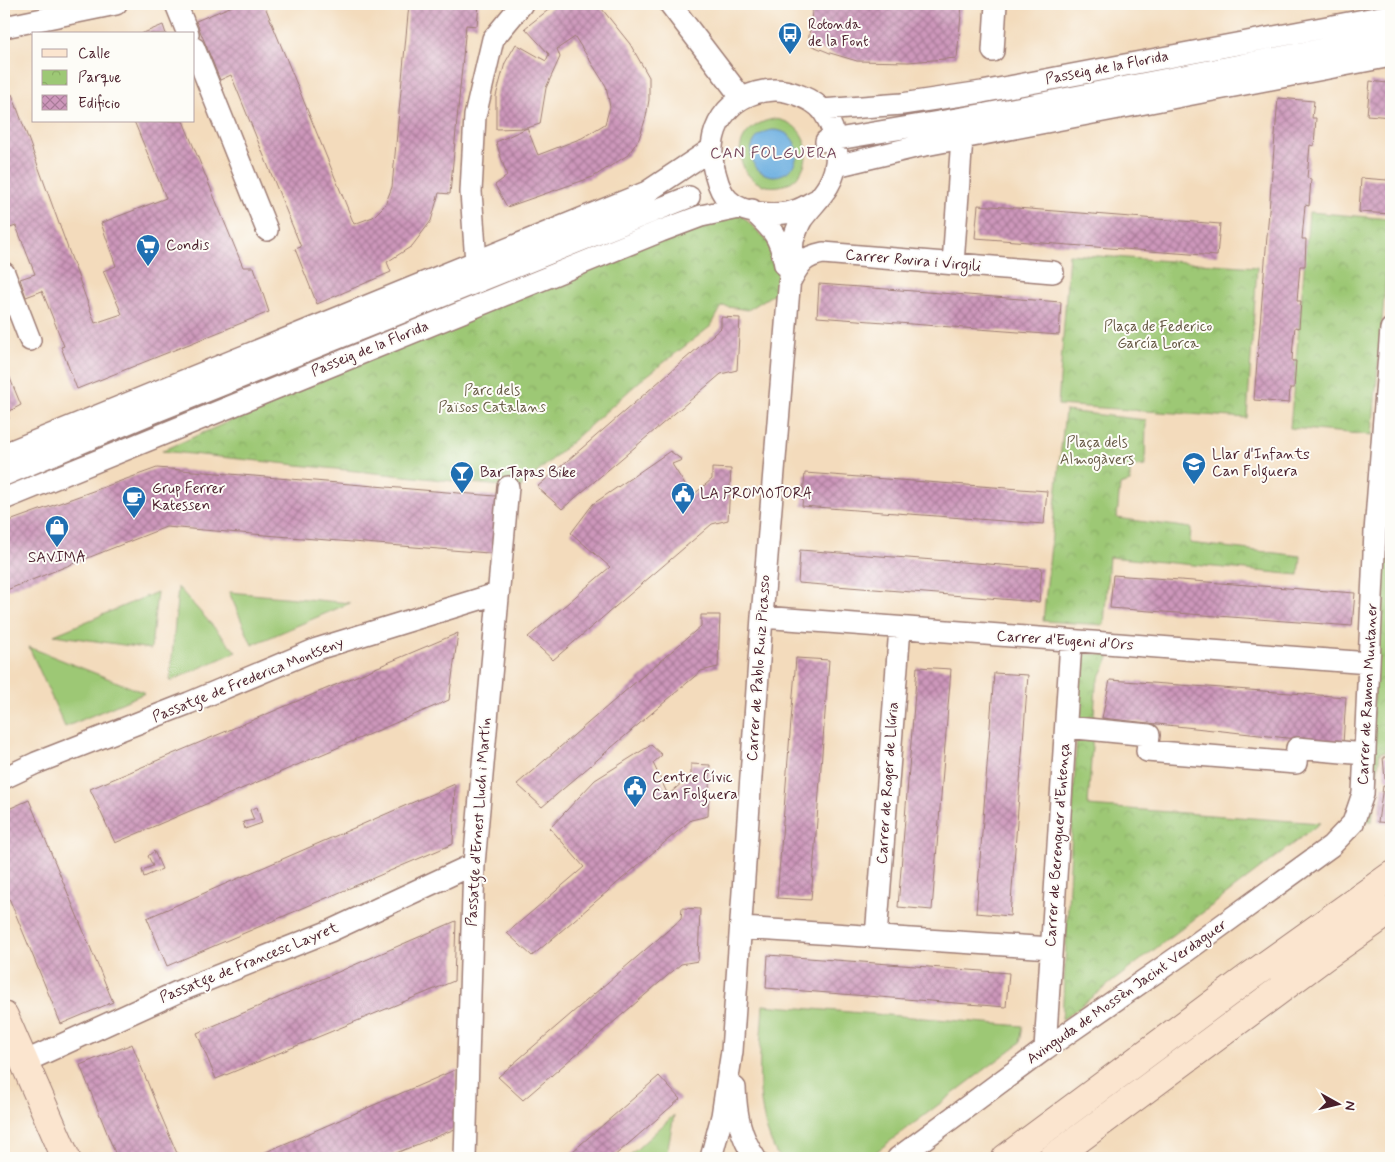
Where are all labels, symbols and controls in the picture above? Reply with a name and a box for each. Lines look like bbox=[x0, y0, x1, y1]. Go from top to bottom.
place label: Rotonda de la Font bbox=[808, 15, 869, 52]
bus stop icon: Rotonda de la Font bbox=[777, 21, 803, 55]
legend bbox=[32, 32, 195, 122]
text: Calle bbox=[78, 44, 110, 64]
street label: Passeig de la Florida bbox=[1044, 46, 1170, 90]
text: Parque bbox=[78, 68, 121, 88]
text: Edificio bbox=[78, 94, 120, 114]
district label: CAN FOLGUERA bbox=[710, 143, 838, 164]
supermarket icon: Condis bbox=[135, 233, 161, 267]
place label: Condis bbox=[166, 236, 210, 256]
street label: Carrer Rovira i Virgili bbox=[844, 245, 982, 278]
street label: Passeig de la Florida bbox=[308, 316, 432, 382]
park label: Plaça de Federico García Lorca bbox=[1104, 317, 1213, 354]
park label: Parc dels Països Catalans bbox=[438, 381, 546, 418]
park label: Plaça dels Almogàvers bbox=[1060, 433, 1134, 471]
place label: Llar d'Infants Can Folguera bbox=[1212, 445, 1310, 483]
school or university icon: Llar d'Infants Can Folguera bbox=[1181, 451, 1207, 485]
bar icon: Bar Tapas Bike bbox=[449, 460, 475, 494]
place label: Bar Tapas Bike bbox=[480, 463, 576, 483]
place label: Grup Ferrer Katessen bbox=[152, 479, 225, 516]
public building icon: LA PROMOTORA bbox=[670, 481, 696, 515]
place label: LA PROMOTORA bbox=[700, 484, 812, 504]
cafe icon: Grup Ferrer Katessen bbox=[121, 485, 147, 519]
shop icon: SAVIMA bbox=[44, 514, 70, 548]
place label: SAVIMA bbox=[28, 548, 86, 568]
street label: Carrer de Pablo Ruiz Picasso bbox=[743, 574, 775, 762]
street label: Carrer de Ramon Muntaner bbox=[1353, 602, 1383, 786]
street label: Carrer d'Eugeni d'Ors bbox=[996, 626, 1134, 656]
street label: Passatge de Frederica Montseny bbox=[149, 632, 347, 728]
street label: Carrer de Roger de Llúria bbox=[872, 701, 904, 865]
street label: Passatge d'Ernest Lluch i Martín bbox=[462, 717, 497, 927]
street label: Carrer de Berenguer d'Entença bbox=[1041, 742, 1076, 948]
place label: Centre Cívic Can Folguera bbox=[652, 768, 738, 806]
public building icon: Centre Cívic Can Folguera bbox=[622, 774, 648, 808]
street label: Avinguda de Mossèn Jacint Verdaguer bbox=[1023, 915, 1232, 1070]
street label: Passatge de Francesc Layret bbox=[157, 918, 342, 1009]
north arrow bbox=[1312, 1080, 1362, 1130]
text: N bbox=[1340, 1100, 1359, 1112]

